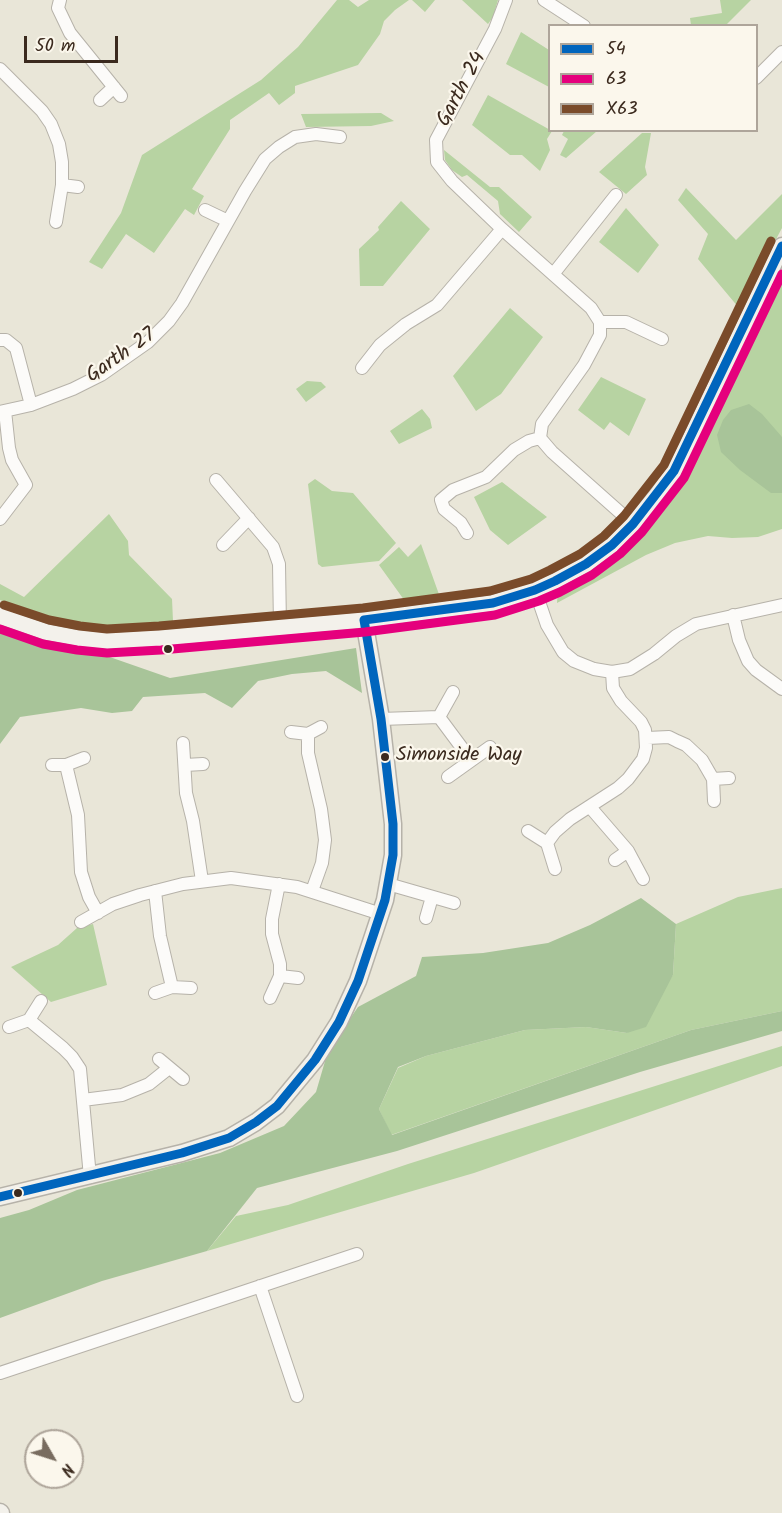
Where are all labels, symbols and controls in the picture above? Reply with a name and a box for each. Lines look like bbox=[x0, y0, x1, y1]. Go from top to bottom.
scale bar bbox=[27, 24, 122, 62]
legend bbox=[548, 24, 758, 132]
text: 50 m bbox=[35, 32, 75, 61]
text: 54 bbox=[606, 35, 626, 64]
street label: Garth 24 bbox=[433, 48, 493, 132]
text: 63 bbox=[606, 65, 626, 94]
text: X63 bbox=[606, 95, 638, 124]
street label: Garth 27 bbox=[82, 324, 162, 390]
unlabelled marker bbox=[162, 643, 174, 655]
place label: Simonside Way bbox=[396, 745, 522, 769]
marker: Simonside Way bbox=[379, 751, 391, 763]
unlabelled marker bbox=[12, 1187, 24, 1199]
north arrow bbox=[24, 1429, 84, 1489]
text: N bbox=[54, 1458, 80, 1481]

